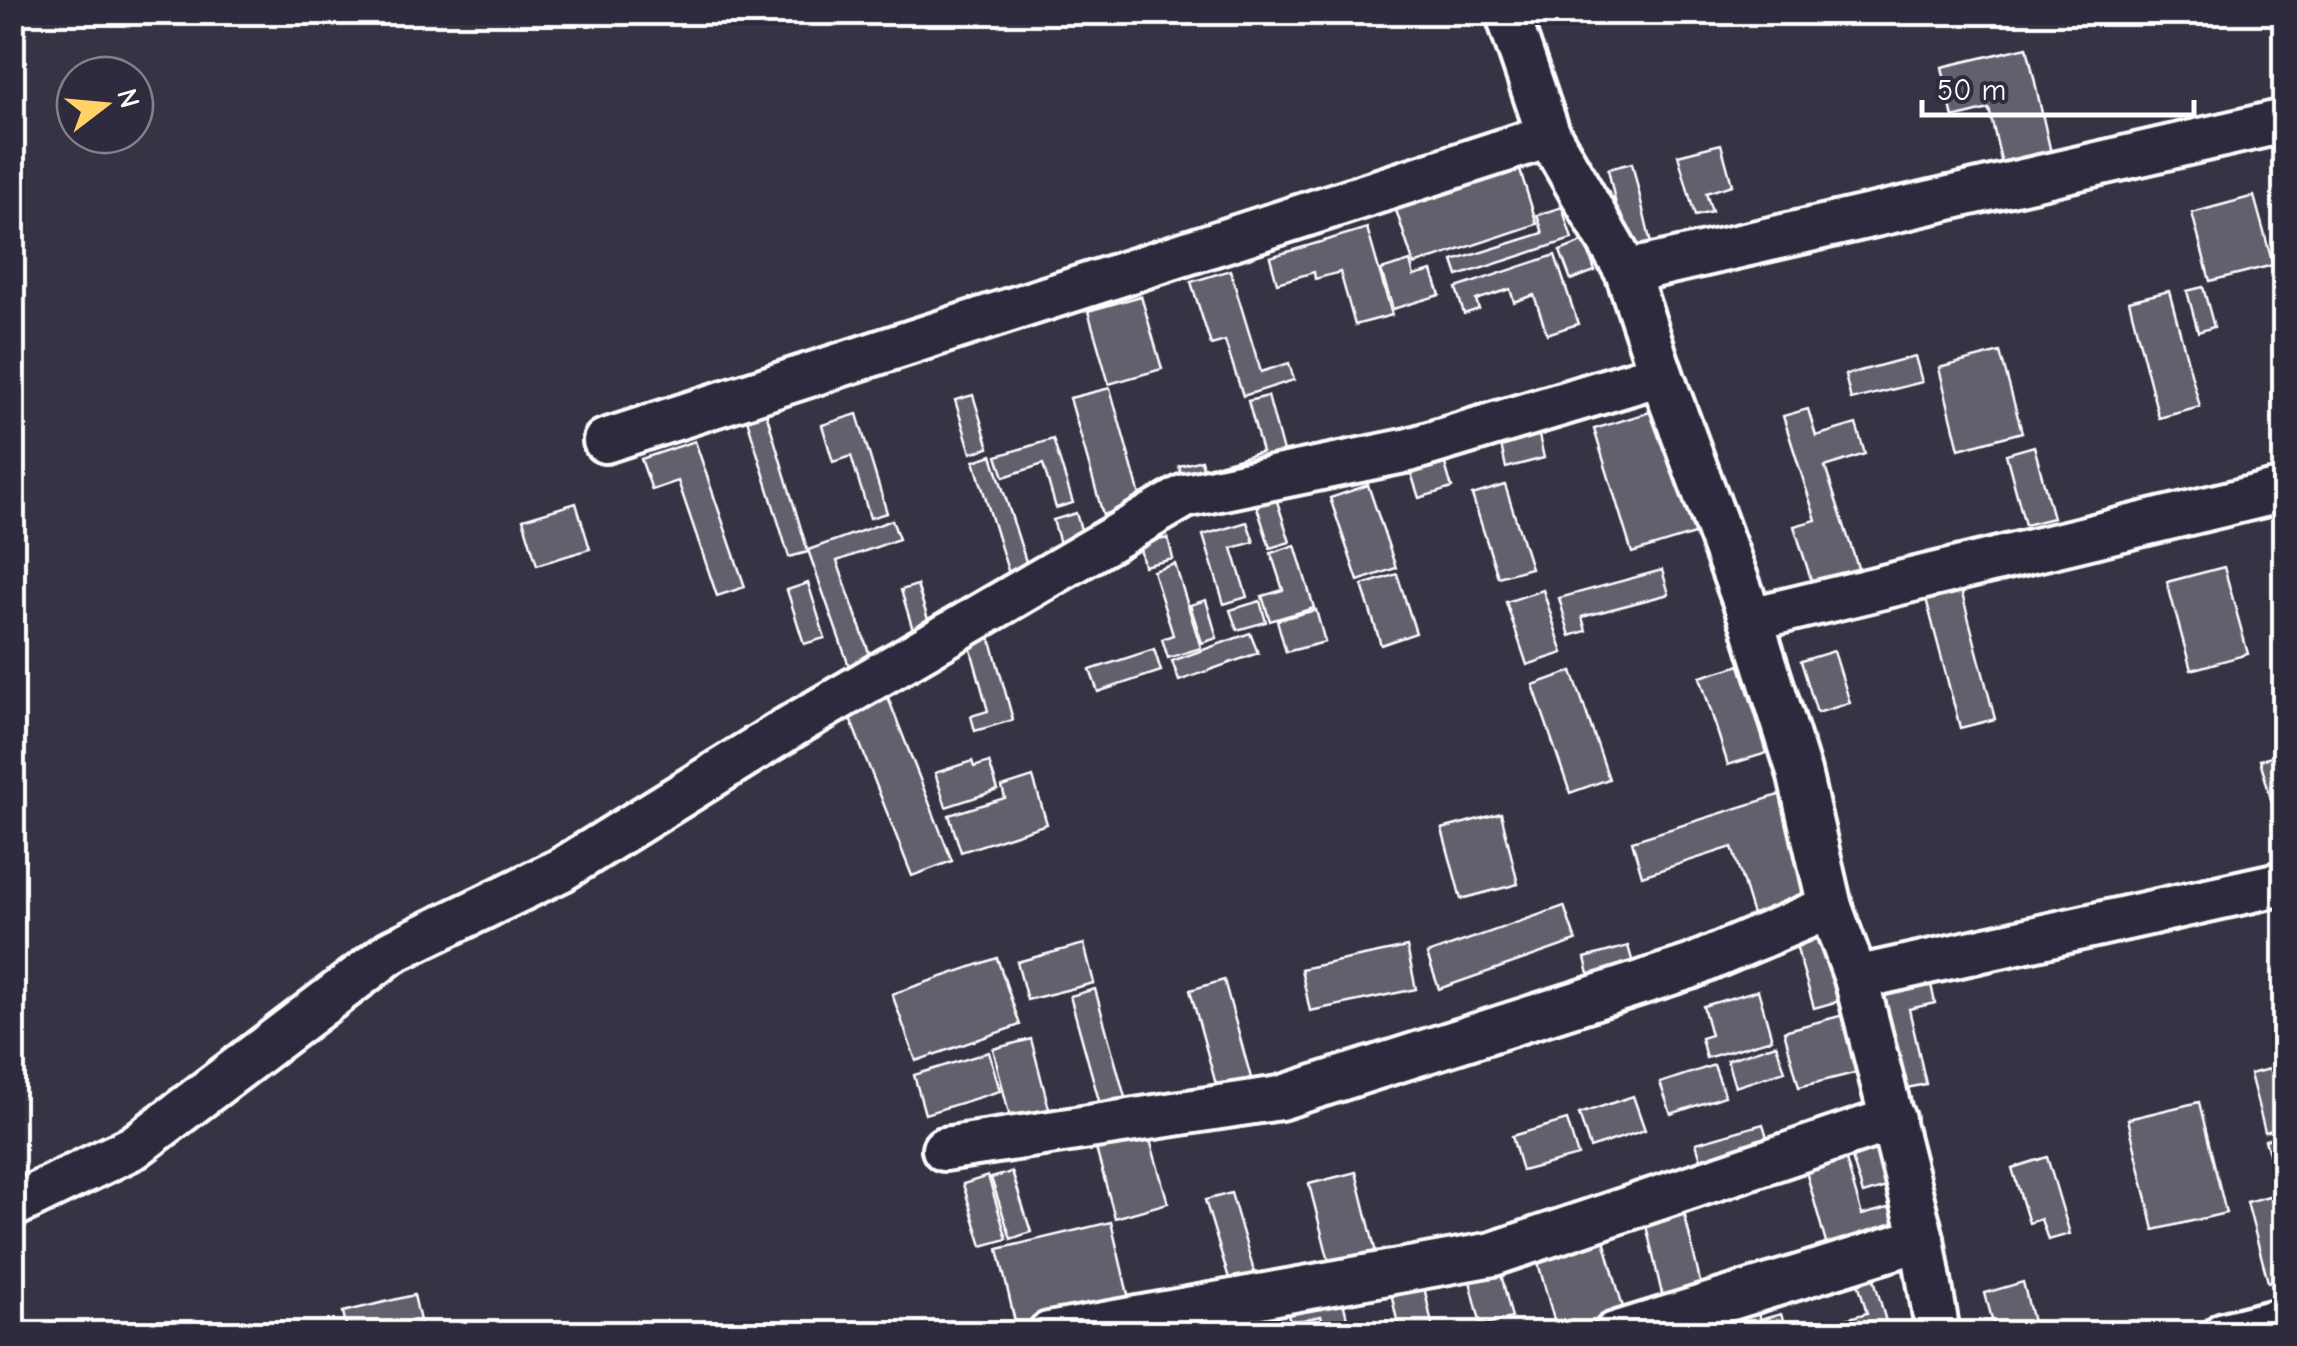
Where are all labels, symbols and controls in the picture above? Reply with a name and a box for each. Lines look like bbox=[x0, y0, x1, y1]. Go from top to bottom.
north arrow bbox=[55, 55, 155, 155]
scale bar bbox=[1922, 55, 2194, 117]
text: 50 m bbox=[1937, 73, 2006, 108]
text: N bbox=[110, 85, 146, 112]

